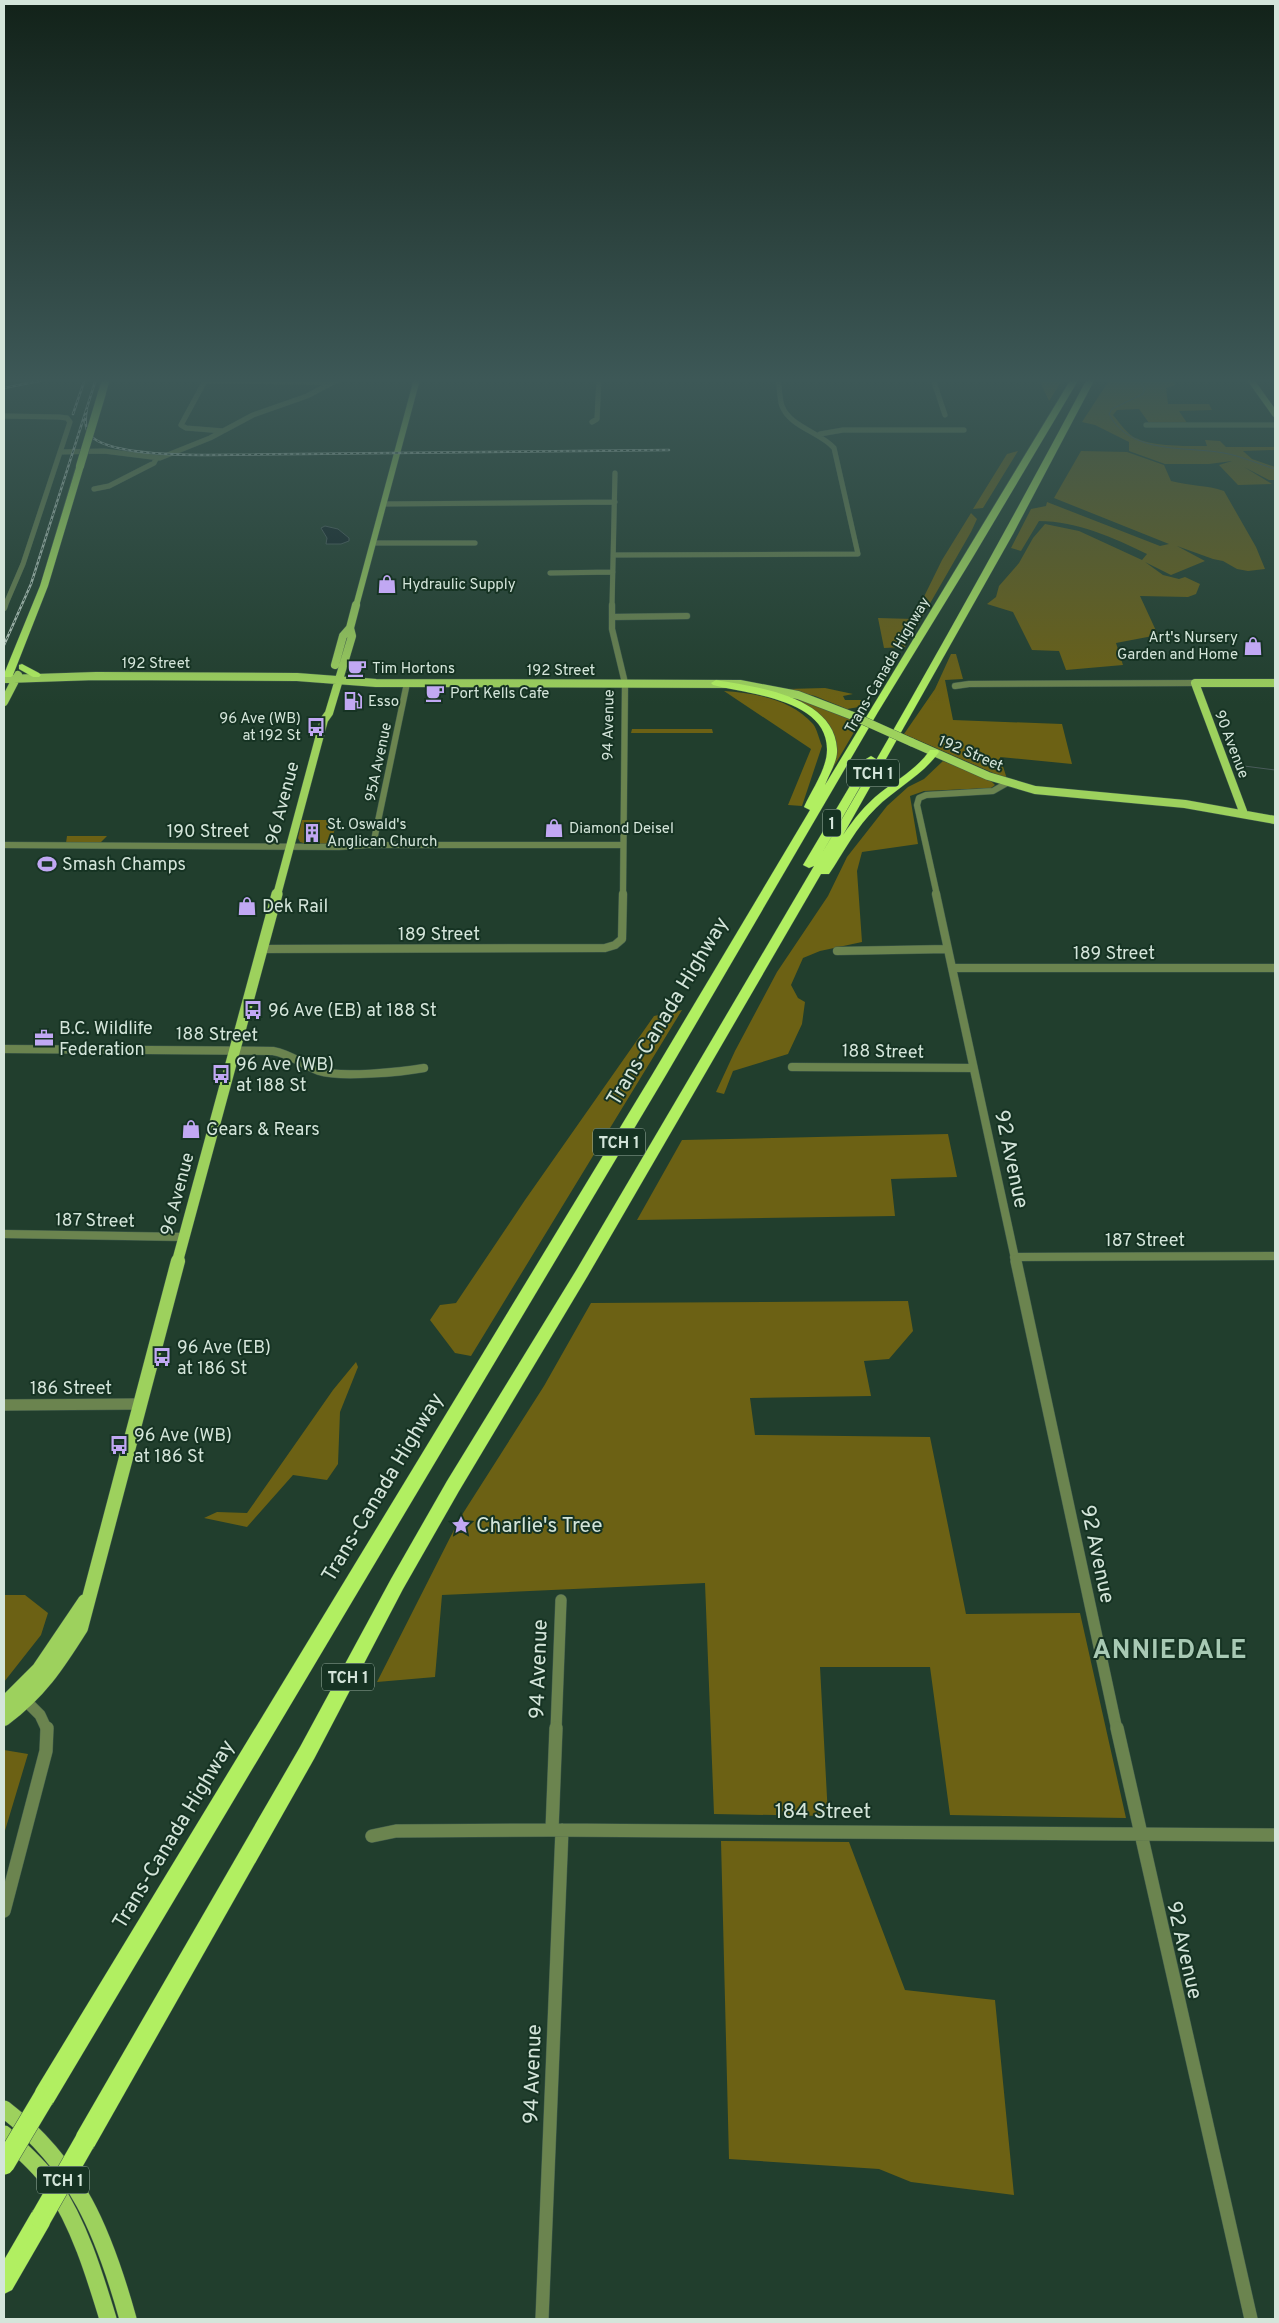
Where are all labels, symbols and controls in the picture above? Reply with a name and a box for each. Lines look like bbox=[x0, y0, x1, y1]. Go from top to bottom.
shop icon: Hydraulic Supply bbox=[376, 573, 398, 595]
place label: Hydraulic Supply bbox=[402, 576, 516, 595]
street label: Trans-Canada Highway bbox=[842, 594, 935, 737]
place label: Art's Nursery Garden and Home bbox=[1117, 629, 1238, 665]
shop icon: Art's Nursery Garden and Home bbox=[1242, 635, 1264, 657]
street label: 192 Street bbox=[122, 655, 190, 674]
cafe icon: Tim Hortons bbox=[346, 657, 368, 679]
place label: Tim Hortons bbox=[372, 660, 455, 679]
street label: 192 Street bbox=[527, 662, 595, 681]
cafe icon: Port Kells Cafe bbox=[424, 682, 446, 704]
place label: Port Kells Cafe bbox=[450, 685, 549, 704]
street label: 94 Avenue bbox=[599, 689, 620, 761]
fuel station icon: Esso bbox=[342, 690, 364, 712]
place label: Esso bbox=[368, 693, 399, 712]
street label: 90 Avenue bbox=[1209, 708, 1252, 781]
place label: 96 Ave (WB) at 192 St bbox=[219, 710, 301, 746]
bus stop icon: 96 Ave (WB) at 192 St bbox=[305, 716, 327, 738]
street label: 95A Avenue bbox=[362, 721, 397, 804]
street label: 192 Street bbox=[935, 732, 1006, 777]
street label: 96 Avenue bbox=[261, 759, 306, 848]
road number: TCH 1 bbox=[847, 760, 899, 786]
road number: 1 bbox=[823, 810, 841, 836]
place label: St. Oswald's Anglican Church bbox=[327, 816, 438, 852]
shop icon: Diamond Deisel bbox=[543, 817, 565, 839]
place label: Diamond Deisel bbox=[569, 820, 674, 839]
street label: 190 Street bbox=[167, 821, 249, 844]
building icon: St. Oswald's Anglican Church bbox=[301, 822, 323, 844]
sports icon: Smash Champs bbox=[36, 853, 58, 875]
place label: Smash Champs bbox=[62, 854, 186, 877]
shop icon: Dek Rail bbox=[236, 895, 258, 917]
place label: Dek Rail bbox=[262, 896, 328, 919]
street label: Trans-Canada Highway bbox=[601, 912, 735, 1111]
street label: 189 Street bbox=[398, 924, 480, 947]
street label: 189 Street bbox=[1073, 943, 1155, 966]
bus stop icon: 96 Ave (EB) at 188 St bbox=[242, 999, 264, 1021]
place label: 96 Ave (EB) at 188 St bbox=[268, 1000, 437, 1023]
place label: B.C. Wildlife Federation bbox=[59, 1018, 153, 1062]
street label: 188 Street bbox=[176, 1023, 258, 1048]
office icon: B.C. Wildlife Federation bbox=[33, 1027, 55, 1049]
street label: 188 Street bbox=[842, 1040, 924, 1065]
place label: 96 Ave (WB) at 188 St bbox=[236, 1054, 334, 1098]
bus stop icon: 96 Ave (WB) at 188 St bbox=[210, 1063, 232, 1085]
street label: 92 Avenue bbox=[987, 1108, 1034, 1211]
shop icon: Gears & Rears bbox=[180, 1118, 202, 1140]
place label: Gears & Rears bbox=[206, 1119, 320, 1142]
road number: TCH 1 bbox=[593, 1128, 645, 1156]
street label: 96 Avenue bbox=[156, 1150, 201, 1239]
street label: 187 Street bbox=[55, 1209, 135, 1234]
street label: 187 Street bbox=[1105, 1230, 1185, 1253]
place label: 96 Ave (EB) at 186 St bbox=[177, 1337, 271, 1381]
bus stop icon: 96 Ave (EB) at 186 St bbox=[151, 1346, 173, 1368]
street label: 186 Street bbox=[30, 1378, 112, 1401]
street label: Trans-Canada Highway bbox=[316, 1388, 450, 1587]
place label: 96 Ave (WB) at 186 St bbox=[134, 1425, 232, 1469]
bus stop icon: 96 Ave (WB) at 186 St bbox=[108, 1434, 130, 1456]
street label: 92 Avenue bbox=[1073, 1503, 1120, 1606]
place label: Charlie's Tree bbox=[476, 1513, 603, 1540]
place icon: Charlie's Tree bbox=[450, 1514, 472, 1536]
street label: 94 Avenue bbox=[524, 1619, 555, 1719]
district label: ANNIEDALE bbox=[1092, 1635, 1248, 1668]
road number: TCH 1 bbox=[322, 1664, 374, 1690]
street label: Trans-Canada Highway bbox=[107, 1735, 241, 1934]
street label: 184 Street bbox=[775, 1799, 871, 1826]
street label: 92 Avenue bbox=[1159, 1899, 1208, 2002]
street label: 94 Avenue bbox=[518, 2024, 549, 2124]
road number: TCH 1 bbox=[37, 2166, 89, 2194]

